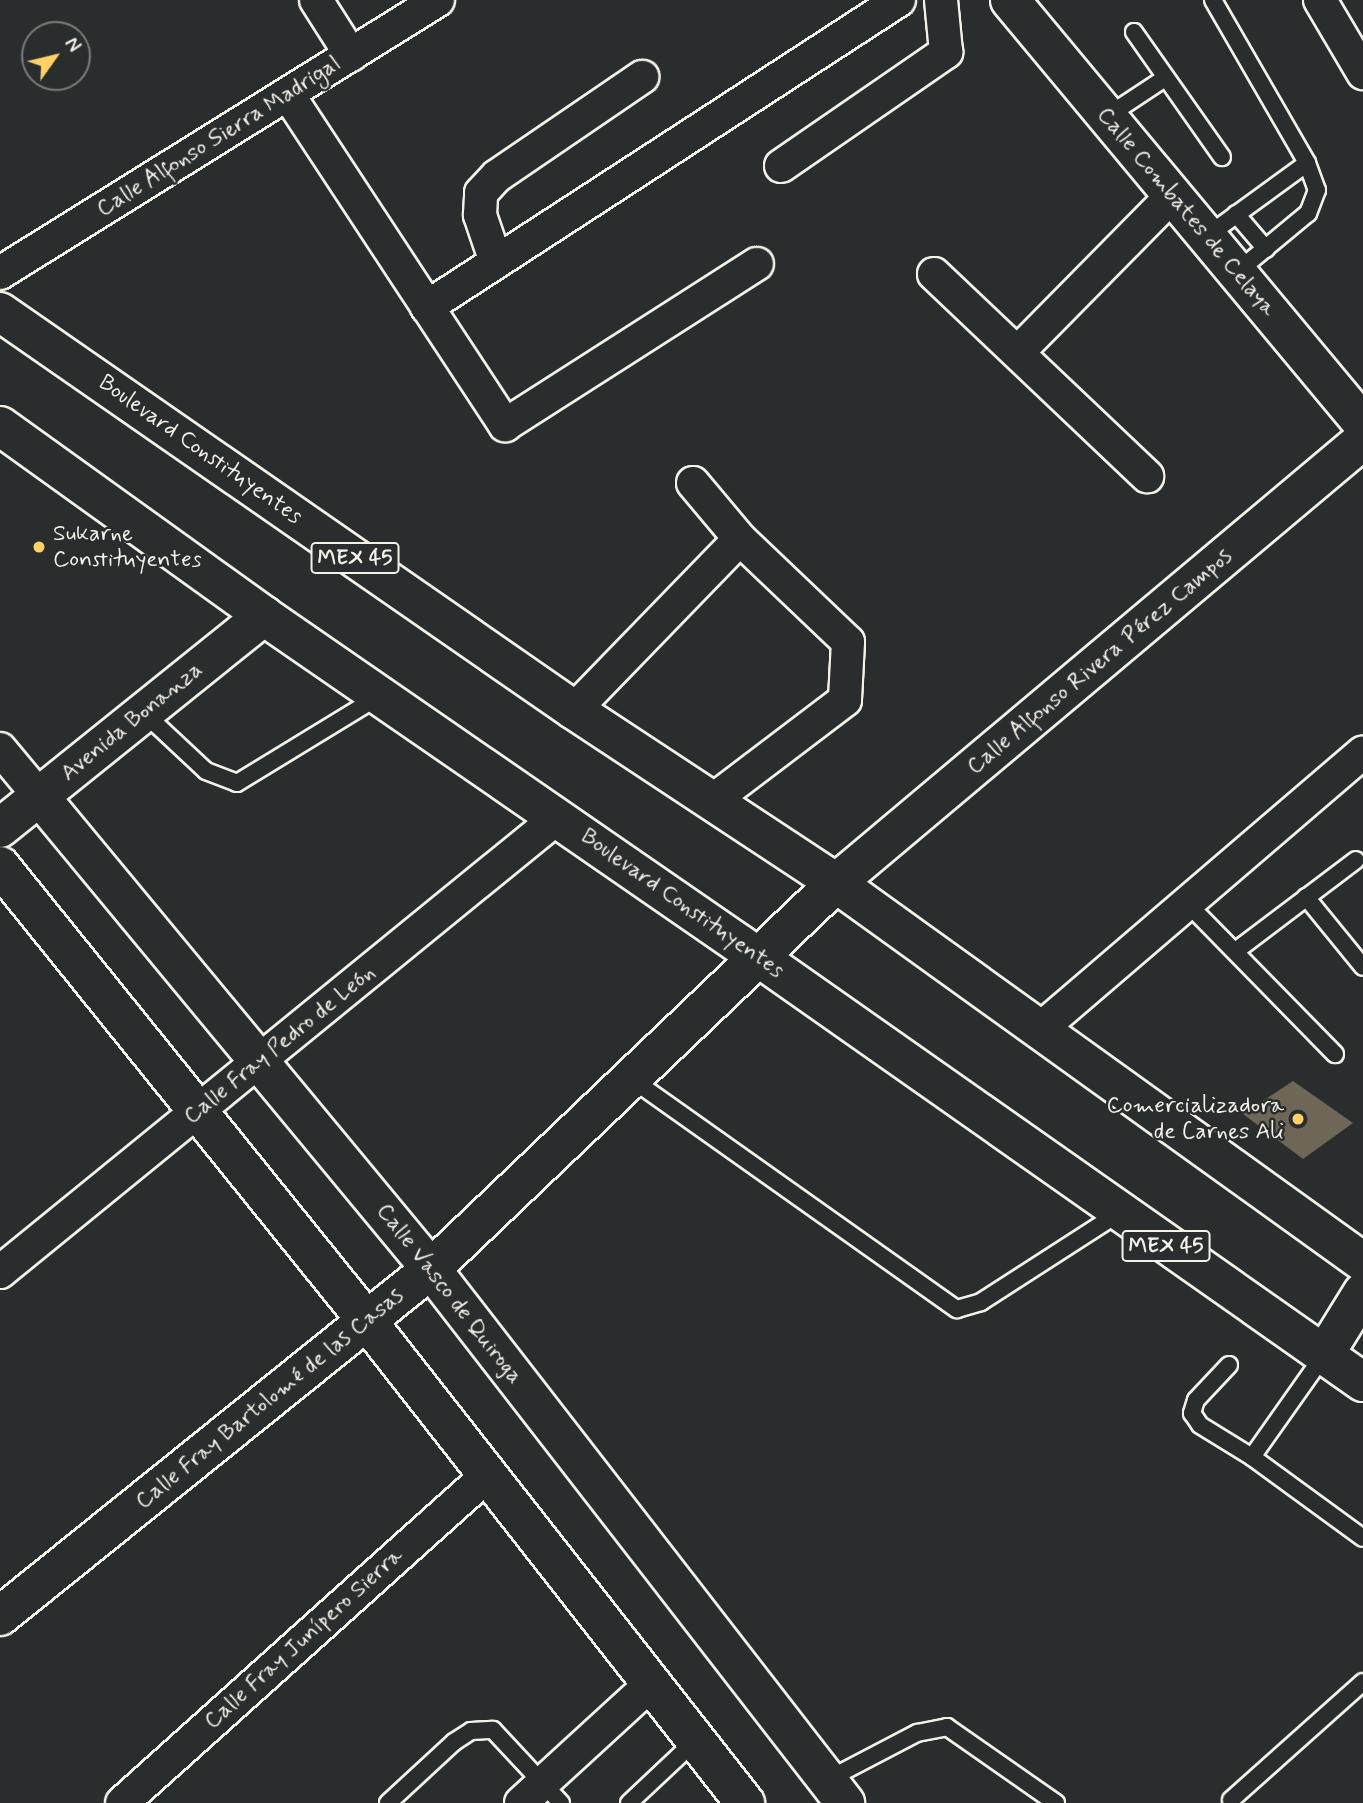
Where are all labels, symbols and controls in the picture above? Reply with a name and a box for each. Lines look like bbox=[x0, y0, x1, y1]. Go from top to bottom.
north arrow bbox=[21, 21, 91, 91]
text: N bbox=[58, 33, 86, 57]
street label: Calle Alfonso Sierra Madrigal bbox=[89, 49, 349, 225]
street label: Calle Combates de Celaya bbox=[1091, 102, 1281, 322]
street label: Boulevard Constituyentes bbox=[91, 368, 309, 532]
place label: Sukarne Constituyentes bbox=[53, 520, 202, 574]
marker: Sukarne Constituyentes bbox=[31, 539, 47, 555]
road number: MEX 45 bbox=[310, 540, 400, 576]
street label: Calle Alfonso Rivera Pérez Campos bbox=[960, 541, 1240, 783]
street label: Avenida Bonanza bbox=[56, 656, 208, 788]
street label: Boulevard Constituyentes bbox=[573, 822, 791, 986]
street label: Calle Fray Pedro de León bbox=[178, 959, 382, 1131]
place label: Comercializadora de Carnes Ali bbox=[1106, 1092, 1284, 1146]
marker: Comercializadora de Carnes Ali bbox=[1290, 1111, 1306, 1127]
street label: Calle Vasco de Quiroga bbox=[371, 1200, 527, 1388]
road number: MEX 45 bbox=[1120, 1228, 1212, 1264]
street label: Calle Fray Bartolomé de las Casas bbox=[131, 1283, 409, 1515]
street label: Calle Fray Junípero Sierra bbox=[200, 1543, 408, 1735]

